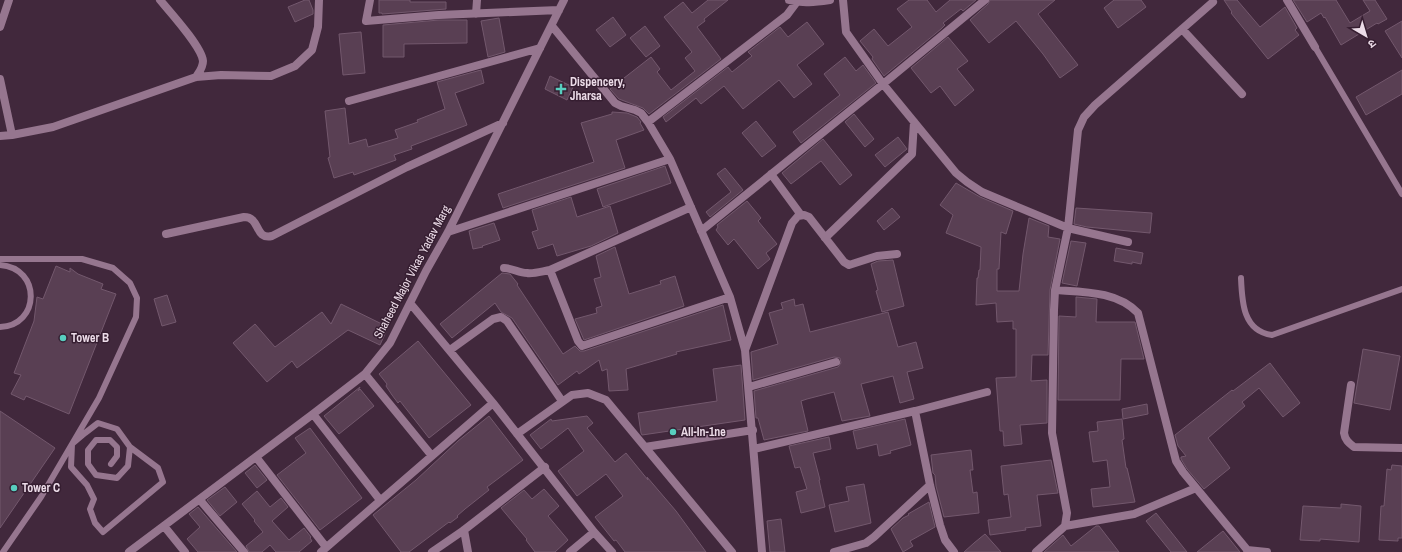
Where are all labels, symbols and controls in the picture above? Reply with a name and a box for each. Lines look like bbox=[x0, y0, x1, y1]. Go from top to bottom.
north arrow bbox=[1346, 16, 1386, 56]
text: उ bbox=[1365, 36, 1379, 52]
place label: Dispencery, Jharsa bbox=[570, 74, 625, 104]
marker: Dispencery, Jharsa bbox=[555, 83, 567, 95]
street label: Shaheed Major Vikas Yadav Marg bbox=[370, 202, 454, 341]
place label: Tower B bbox=[71, 330, 109, 346]
marker: Tower B bbox=[58, 333, 68, 343]
place label: All-In-1ne bbox=[681, 424, 726, 440]
marker: All-In-1ne bbox=[668, 427, 678, 437]
place label: Tower C bbox=[22, 480, 60, 496]
marker: Tower C bbox=[9, 483, 19, 493]

